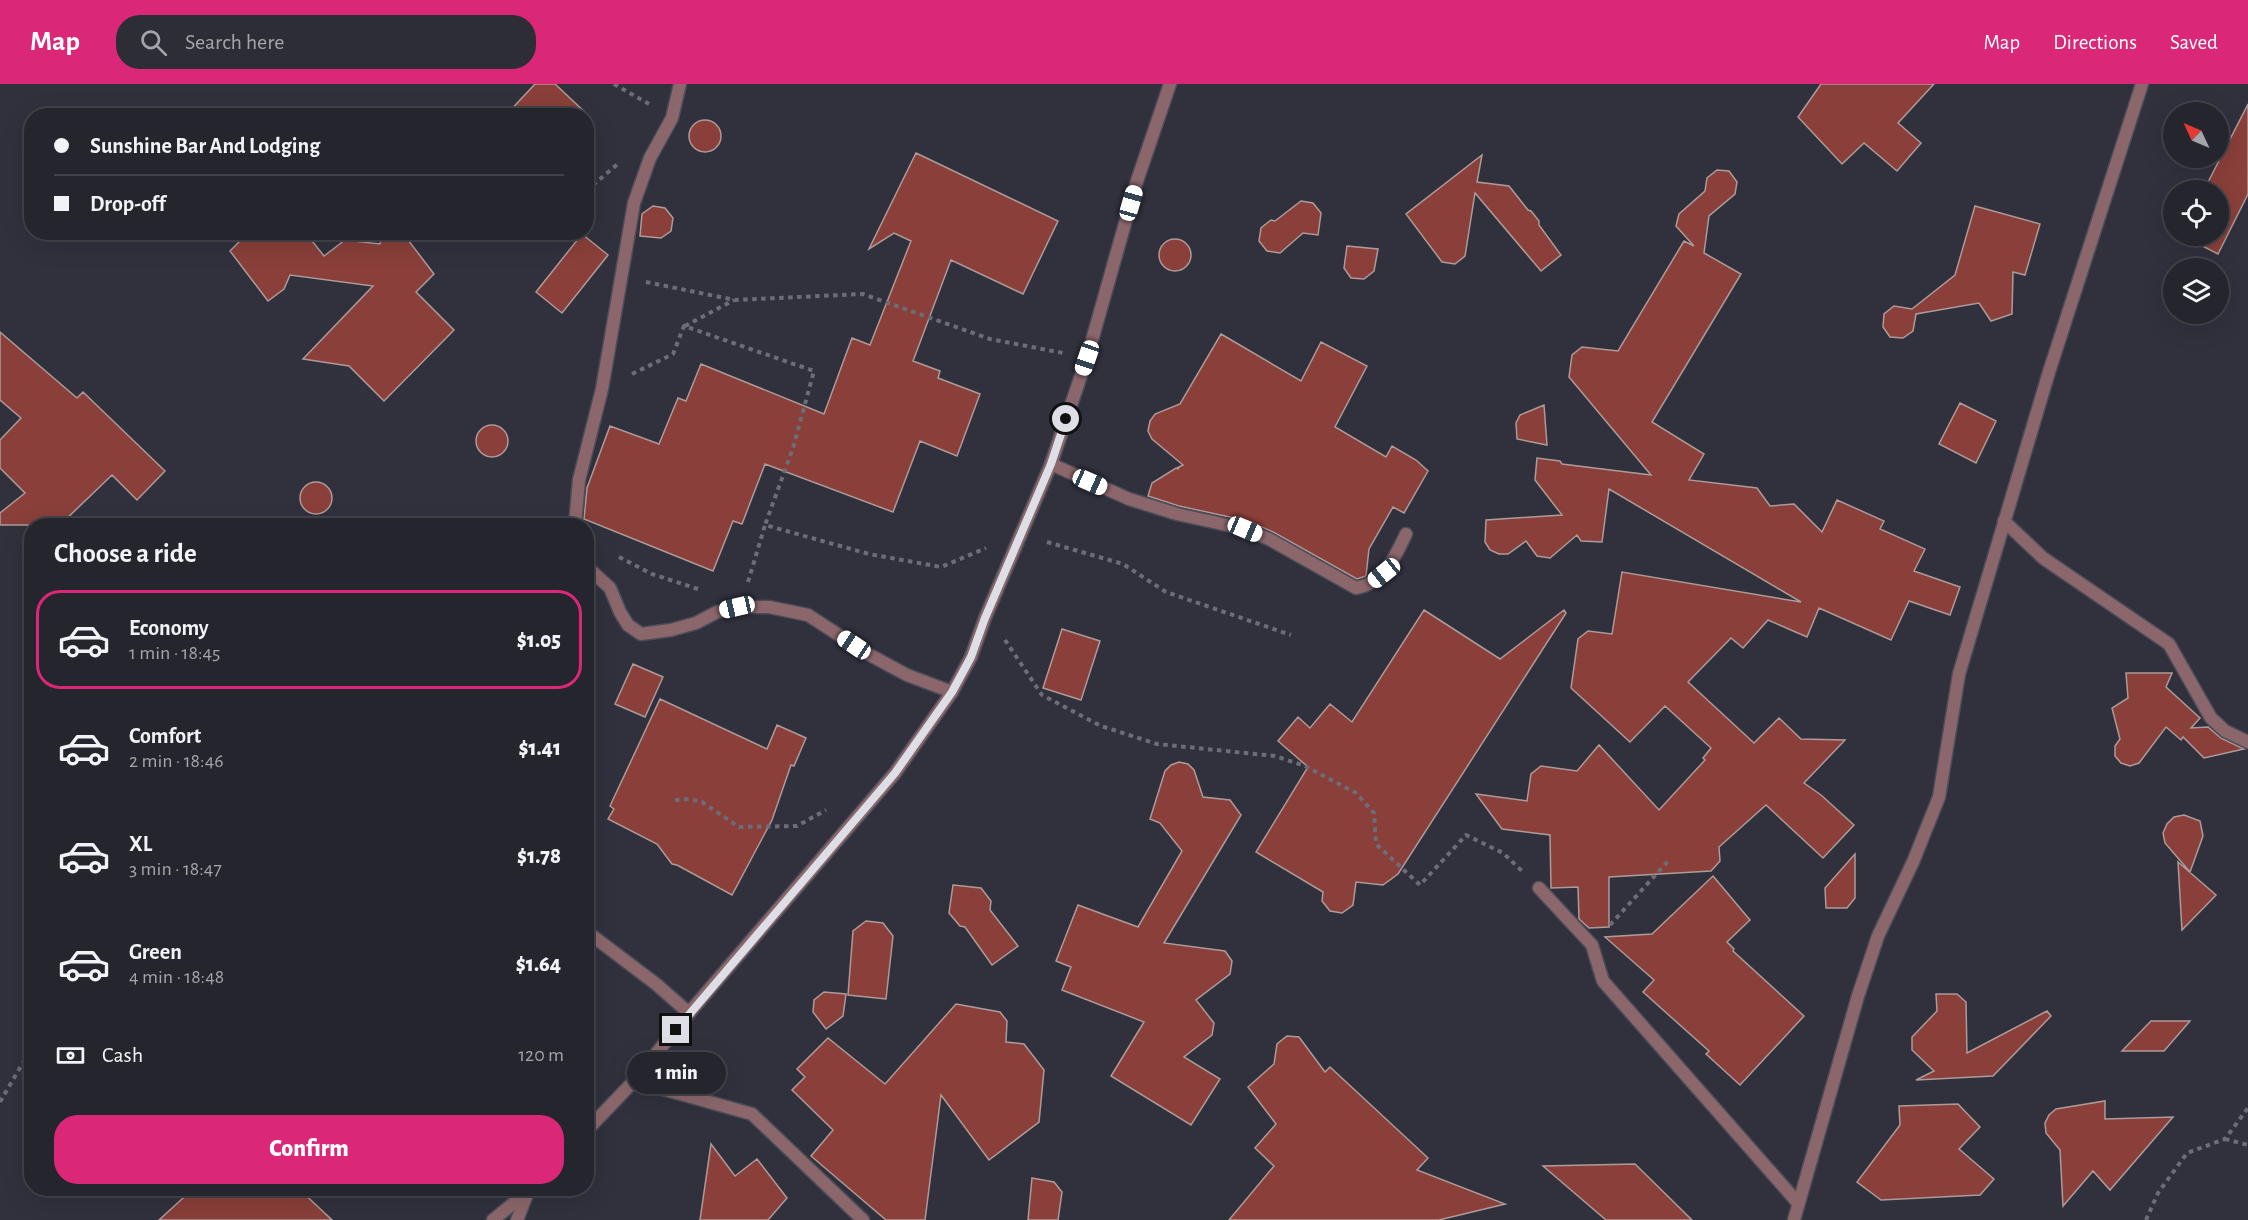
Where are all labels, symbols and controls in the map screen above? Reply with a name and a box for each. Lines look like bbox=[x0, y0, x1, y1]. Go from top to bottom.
search box bbox=[116, 15, 536, 69]
icon: search bbox=[137, 26, 170, 59]
text: Map bbox=[30, 28, 80, 56]
text: Search here bbox=[185, 31, 284, 53]
text: Map bbox=[1984, 32, 2020, 53]
text: Directions bbox=[2053, 32, 2137, 53]
text: Saved bbox=[2170, 32, 2218, 53]
north arrow bbox=[2163, 102, 2229, 168]
map controls bbox=[2163, 102, 2229, 324]
text: Sunshine Bar And Lodging bbox=[90, 135, 320, 157]
button: locate bbox=[2163, 180, 2229, 246]
car bbox=[1117, 183, 1145, 223]
text: Drop-off bbox=[90, 193, 166, 215]
button: layers bbox=[2163, 258, 2229, 324]
car bbox=[1073, 338, 1101, 378]
route start bbox=[1052, 405, 1079, 432]
car bbox=[1070, 466, 1110, 498]
car bbox=[1225, 514, 1265, 544]
text: Choose a ride bbox=[54, 540, 197, 567]
car bbox=[1364, 555, 1404, 591]
car bbox=[717, 594, 757, 620]
icon: car bbox=[57, 613, 111, 667]
text: Economy bbox=[129, 617, 209, 639]
car bbox=[834, 627, 874, 663]
text: $1.05 bbox=[517, 629, 561, 651]
text: 1 min · 18:45 bbox=[129, 643, 220, 663]
icon: car bbox=[57, 721, 111, 775]
text: Comfort bbox=[129, 725, 201, 747]
text: $1.41 bbox=[518, 737, 561, 759]
text: 2 min · 18:46 bbox=[129, 751, 224, 771]
icon: car bbox=[57, 829, 111, 883]
text: XL bbox=[129, 833, 152, 855]
text: $1.78 bbox=[517, 845, 561, 867]
text: 3 min · 18:47 bbox=[129, 859, 222, 879]
icon: car bbox=[57, 937, 111, 991]
text: Green bbox=[129, 941, 182, 963]
text: $1.64 bbox=[516, 953, 561, 975]
text: 4 min · 18:48 bbox=[129, 967, 224, 987]
route end bbox=[662, 1016, 689, 1043]
icon: cash bbox=[54, 1039, 87, 1072]
text: Cash bbox=[102, 1044, 143, 1066]
text: 120 m bbox=[518, 1045, 564, 1065]
callout: 1 min bbox=[626, 1051, 726, 1093]
text: 1 min bbox=[655, 1063, 698, 1083]
button: Confirm bbox=[54, 1115, 564, 1184]

